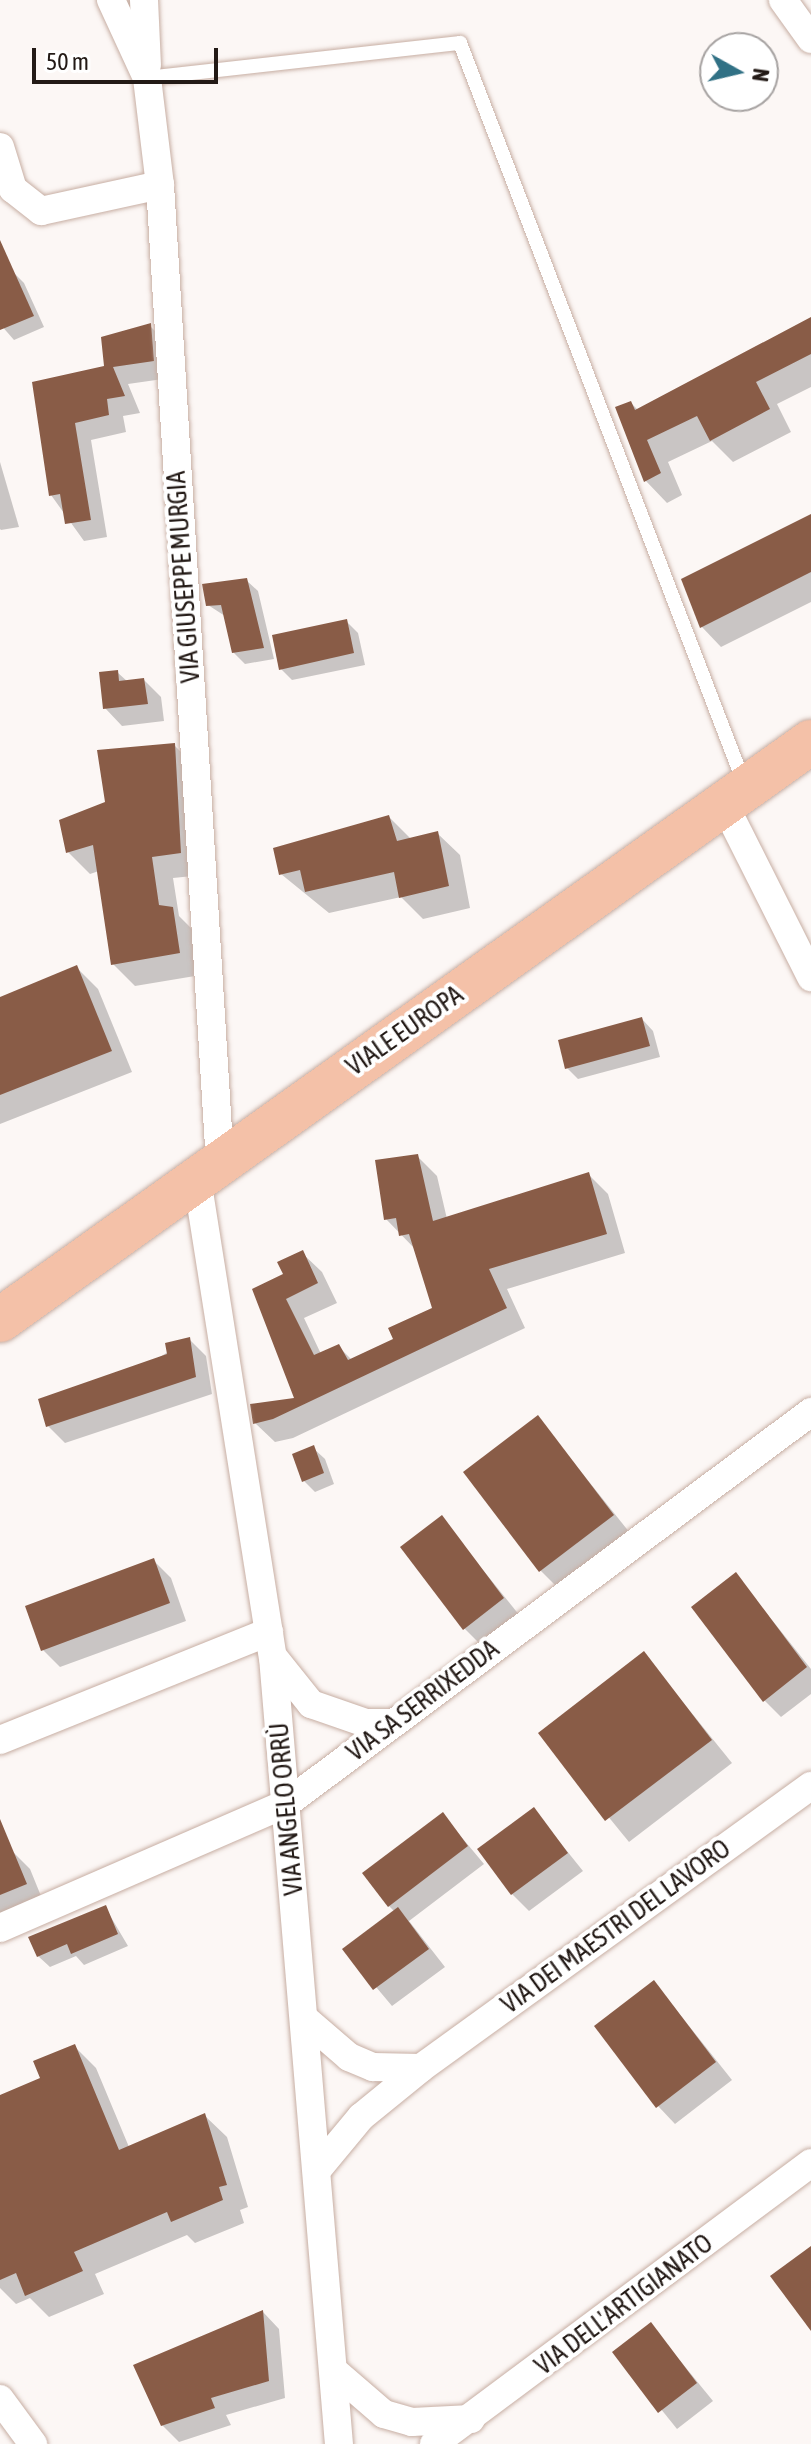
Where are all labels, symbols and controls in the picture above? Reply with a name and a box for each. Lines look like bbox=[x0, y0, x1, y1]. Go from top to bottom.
scale bar bbox=[36, 32, 222, 82]
north arrow bbox=[699, 32, 779, 112]
text: 50 m bbox=[46, 48, 89, 75]
text: N bbox=[747, 67, 775, 83]
street label: VIA GIUSEPPE MURGIA bbox=[161, 470, 207, 684]
street label: VIALE EUROPA bbox=[341, 979, 469, 1083]
street label: VIA SA SERRIXEDDA bbox=[341, 1634, 505, 1768]
street label: VIA ANGELO ORRÙ bbox=[264, 1721, 310, 1897]
street label: VIA DEI MAESTRI DEL LAVORO bbox=[495, 1833, 737, 2021]
street label: VIA DELL'ARTIGIANATO bbox=[529, 2228, 719, 2382]

